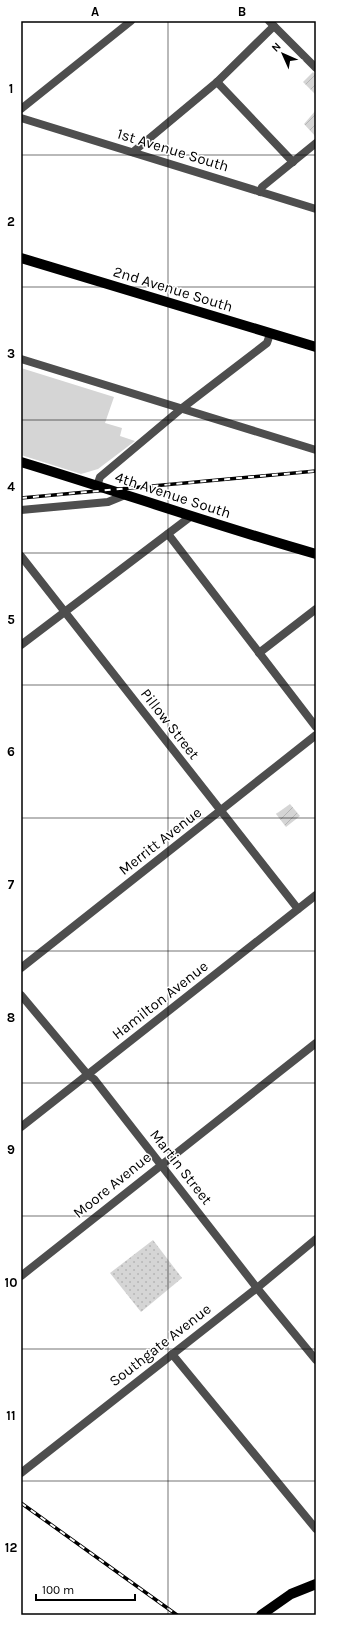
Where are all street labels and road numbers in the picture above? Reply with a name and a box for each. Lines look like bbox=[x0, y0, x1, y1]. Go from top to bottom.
street label: 1st Avenue South bbox=[115, 124, 231, 176]
street label: 2nd Avenue South bbox=[111, 262, 235, 316]
street label: 4th Avenue South bbox=[113, 468, 233, 522]
street label: Pillow Street bbox=[137, 685, 203, 763]
street label: Merritt Avenue bbox=[115, 803, 205, 879]
street label: Hamilton Avenue bbox=[108, 957, 212, 1043]
street label: Martin Street bbox=[146, 1126, 216, 1208]
street label: Moore Avenue bbox=[69, 1148, 155, 1222]
street label: Southgate Avenue bbox=[106, 1300, 214, 1390]

